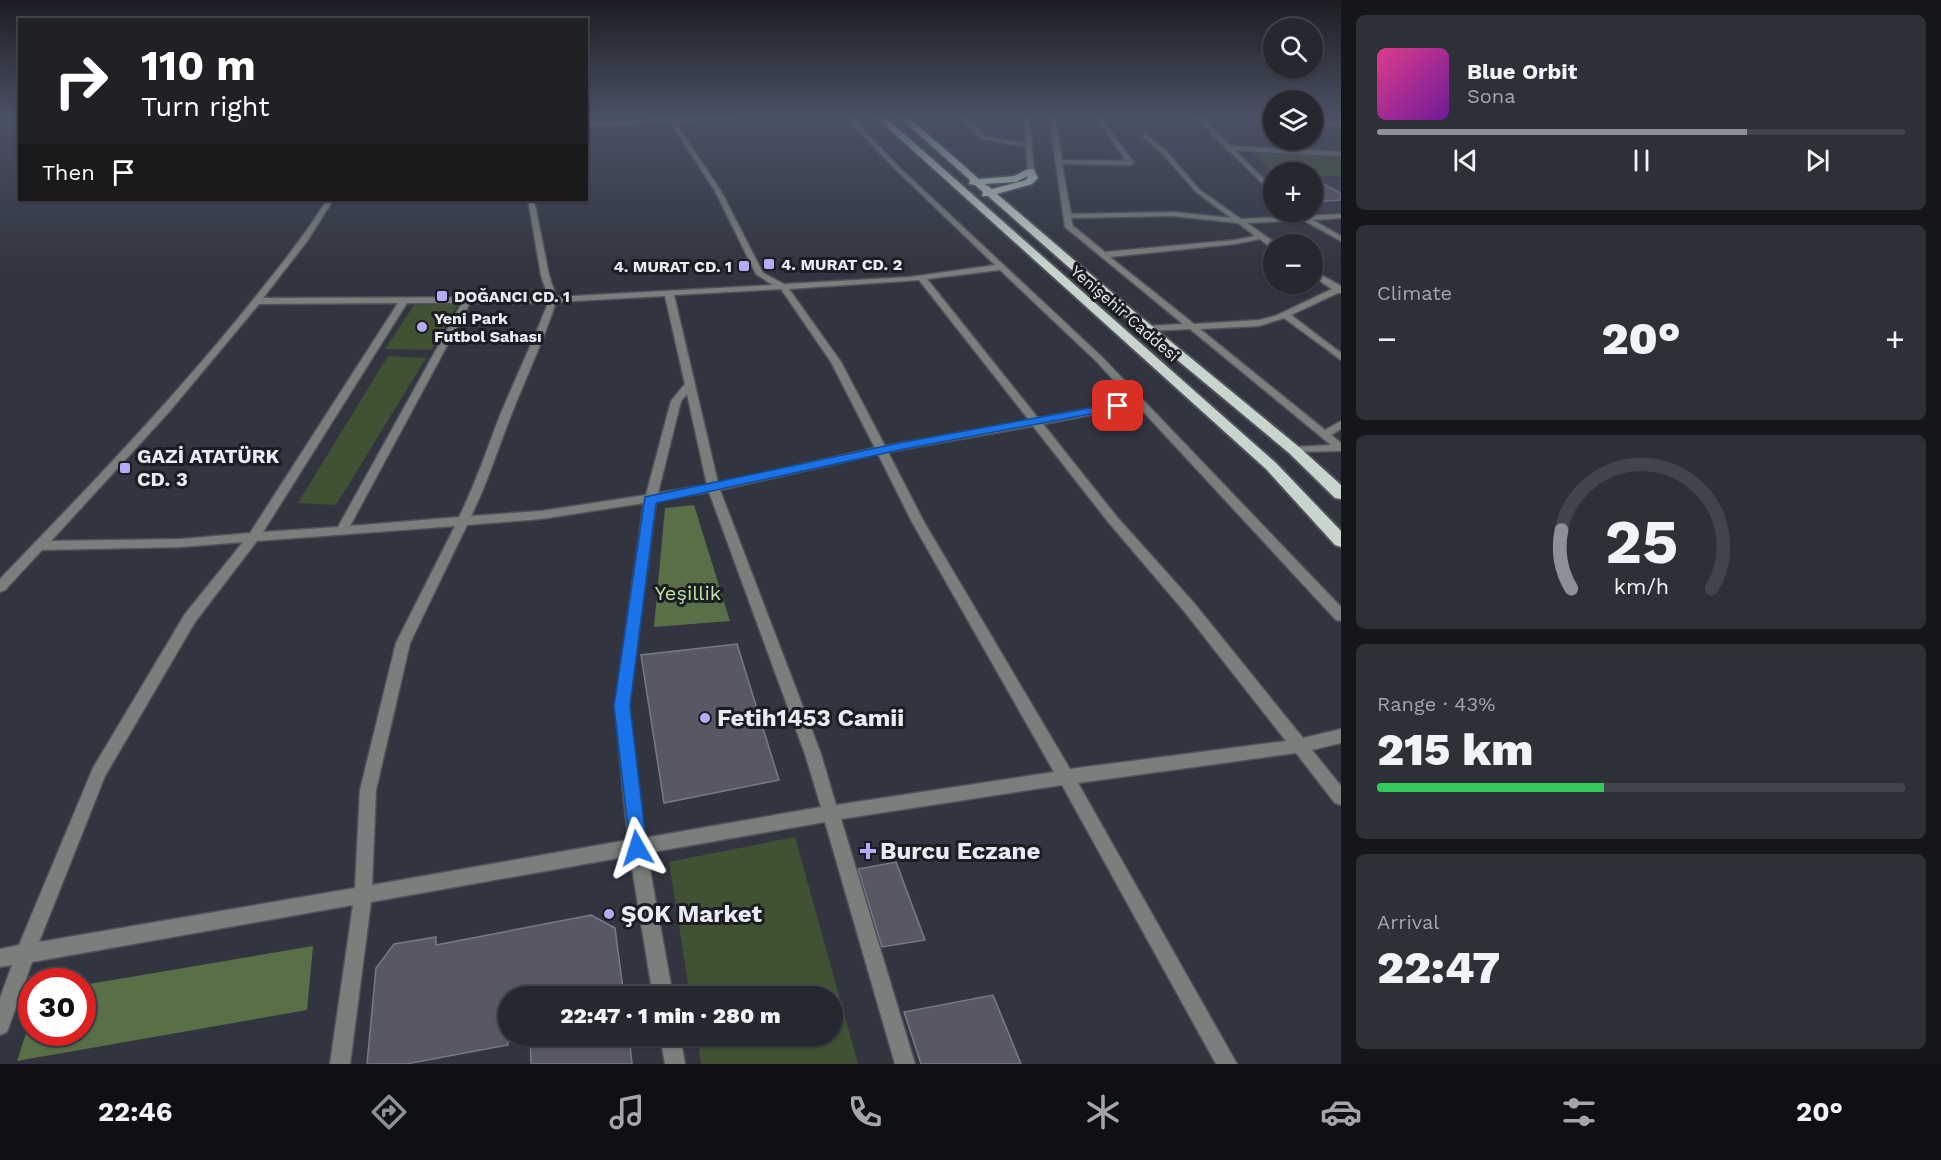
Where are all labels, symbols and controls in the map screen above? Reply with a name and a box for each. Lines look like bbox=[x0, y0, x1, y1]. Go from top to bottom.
map controls bbox=[1263, 18, 1323, 294]
button: search bbox=[1263, 18, 1323, 78]
text: 110 m bbox=[141, 41, 256, 90]
icon: right bbox=[42, 42, 120, 120]
text: Blue Orbit bbox=[1467, 59, 1577, 84]
text: Sona bbox=[1467, 84, 1516, 108]
button: layers bbox=[1263, 90, 1323, 150]
text: Turn right bbox=[141, 91, 270, 123]
icon: previous bbox=[1449, 144, 1482, 177]
icon: pause bbox=[1625, 144, 1658, 177]
icon: next bbox=[1801, 144, 1834, 177]
icon: arrive bbox=[107, 156, 140, 189]
text: Then bbox=[42, 160, 95, 185]
button: + bbox=[1263, 162, 1323, 222]
button: − bbox=[1263, 234, 1323, 294]
place label: 4. MURAT CD. 2 bbox=[781, 255, 902, 274]
place label: 4. MURAT CD. 1 bbox=[613, 257, 732, 276]
marker: 4. MURAT CD. 2 bbox=[762, 257, 776, 271]
marker: 4. MURAT CD. 1 bbox=[737, 259, 751, 273]
street label: Yenişehir Caddesi bbox=[1067, 261, 1183, 365]
text: Climate bbox=[1377, 281, 1452, 305]
place label: DOĞANCI CD. 1 bbox=[454, 287, 570, 306]
marker: DOĞANCI CD. 1 bbox=[435, 289, 449, 303]
place label: Yeni Park Futbol Sahası bbox=[434, 309, 542, 346]
text: 20° bbox=[1601, 312, 1681, 365]
text: − bbox=[1377, 319, 1397, 358]
text: + bbox=[1885, 319, 1905, 358]
marker: Yeni Park Futbol Sahası bbox=[415, 320, 429, 334]
pin bbox=[1092, 380, 1143, 431]
icon: arrive bbox=[1101, 389, 1134, 422]
place label: GAZİ ATATÜRK CD. 3 bbox=[137, 444, 280, 491]
marker: GAZİ ATATÜRK CD. 3 bbox=[118, 461, 132, 475]
text: 25 bbox=[1604, 505, 1678, 578]
text: km/h bbox=[1613, 574, 1669, 599]
park label: Yeşillik bbox=[655, 581, 721, 605]
text: Range · 43% bbox=[1377, 692, 1495, 716]
place label: Fetih1453 Camii bbox=[717, 704, 904, 732]
marker: Fetih1453 Camii bbox=[698, 711, 712, 725]
text: 215 km bbox=[1377, 723, 1533, 776]
position arrow bbox=[605, 816, 669, 880]
place label: Burcu Eczane bbox=[880, 837, 1040, 865]
marker: Burcu Eczane bbox=[861, 844, 875, 858]
place label: ŞOK Market bbox=[621, 900, 763, 928]
marker: ŞOK Market bbox=[602, 907, 616, 921]
text: Arrival bbox=[1377, 910, 1439, 934]
text: 22:47 bbox=[1377, 941, 1500, 994]
speed limit sign: 30 bbox=[18, 968, 96, 1046]
text: 22:47 · 1 min · 280 m bbox=[560, 1003, 781, 1028]
icon: directions bbox=[368, 1091, 410, 1133]
icon: music bbox=[606, 1091, 648, 1133]
icon: phone bbox=[844, 1091, 886, 1133]
icon: climate bbox=[1082, 1091, 1124, 1133]
icon: car bbox=[1320, 1091, 1362, 1133]
icon: filters bbox=[1558, 1091, 1600, 1133]
text: 22:46 bbox=[98, 1096, 172, 1128]
text: 20° bbox=[1796, 1096, 1843, 1128]

